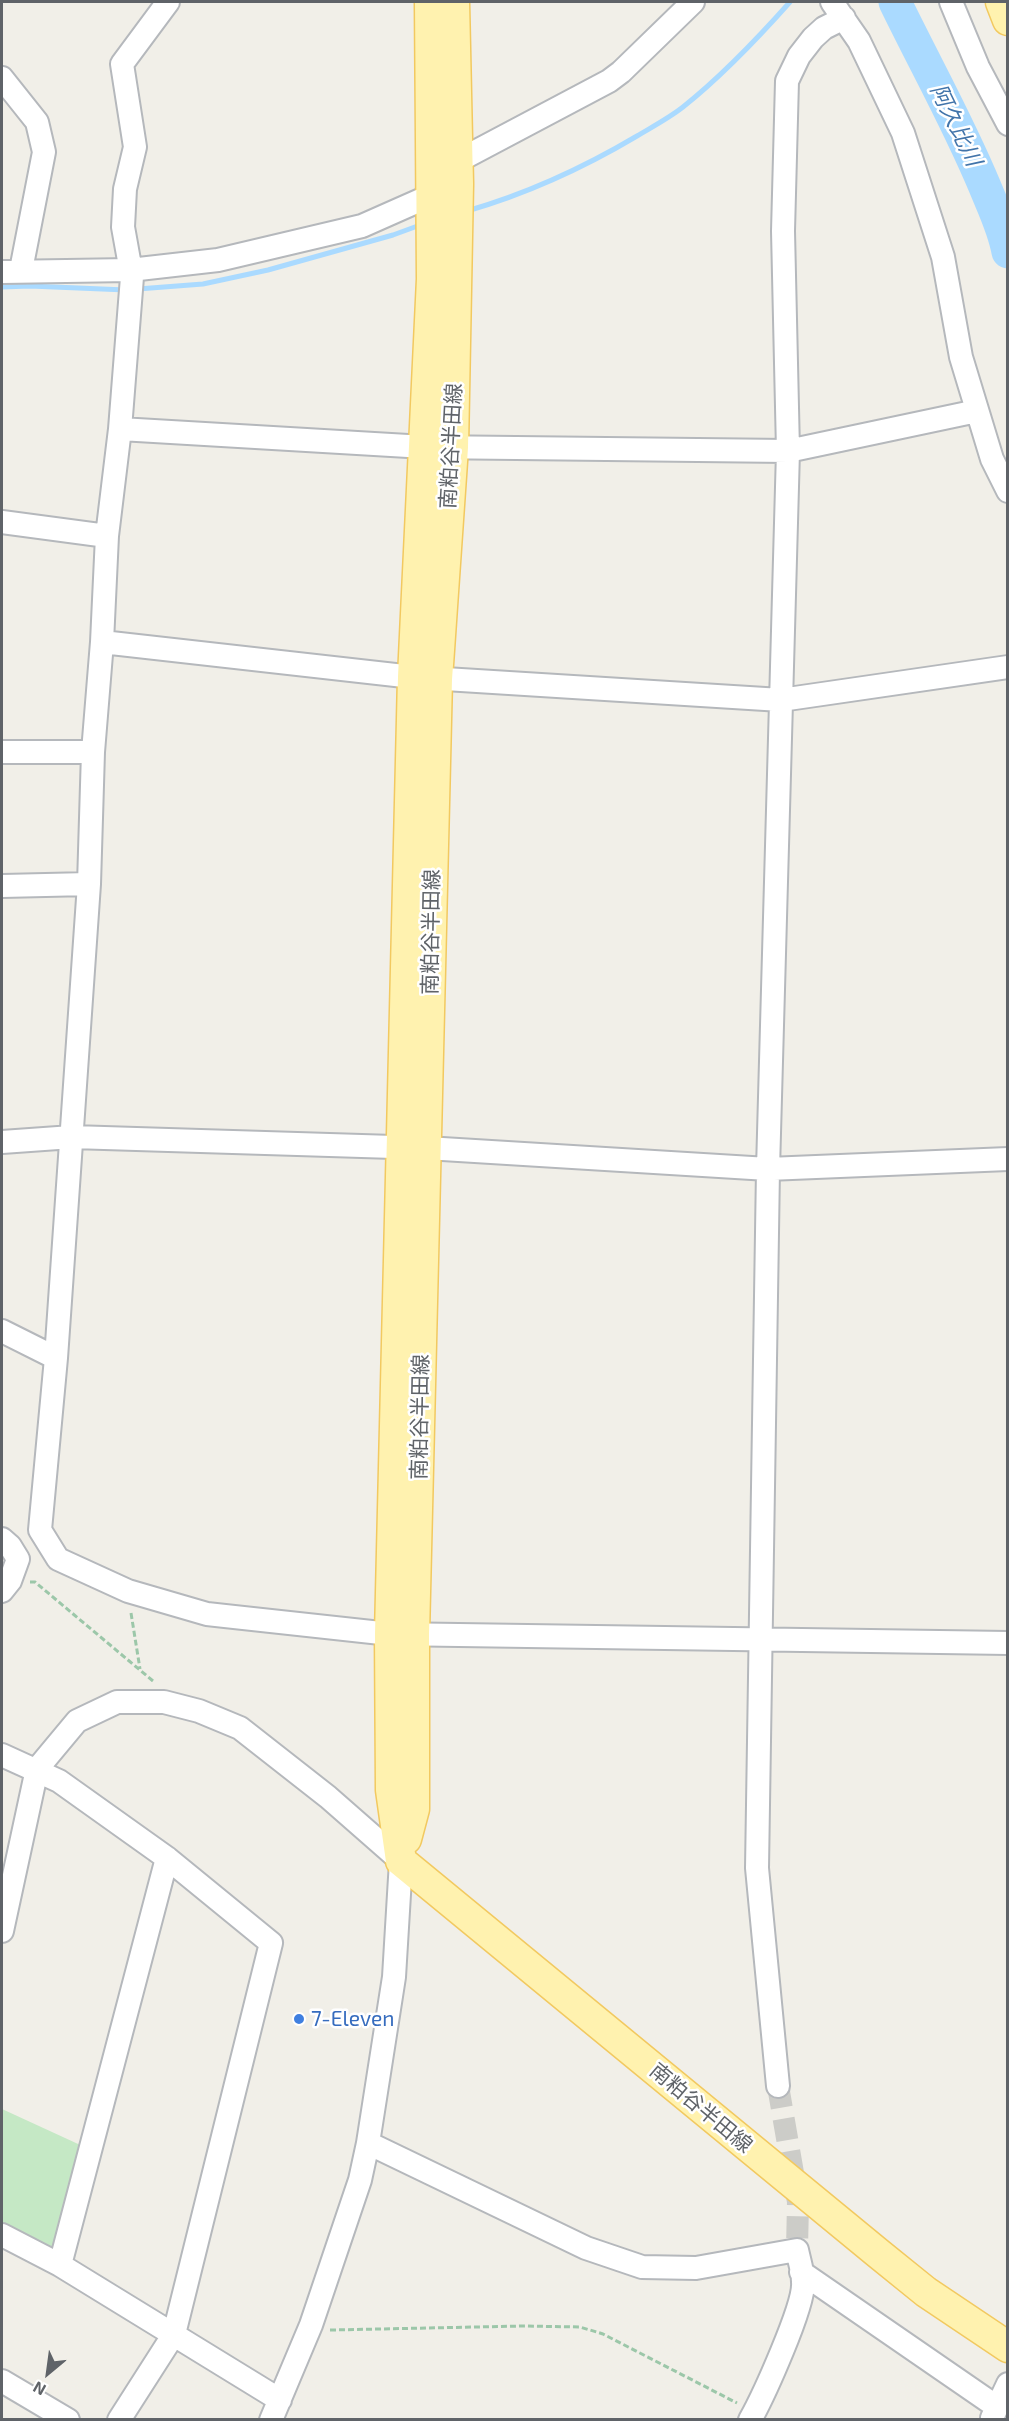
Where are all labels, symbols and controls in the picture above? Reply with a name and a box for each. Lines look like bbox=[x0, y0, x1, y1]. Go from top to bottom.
water label: 阿久比川 bbox=[925, 80, 987, 170]
street label: 南粕谷半田線 bbox=[435, 382, 467, 510]
street label: 南粕谷半田線 bbox=[417, 869, 445, 995]
street label: 南粕谷半田線 bbox=[406, 1354, 434, 1480]
place label: 7-Eleven bbox=[311, 2006, 394, 2032]
marker: 7-Eleven bbox=[292, 2012, 306, 2026]
street label: 南粕谷半田線 bbox=[645, 2058, 757, 2158]
north arrow bbox=[18, 2343, 78, 2403]
text: N bbox=[29, 2378, 49, 2400]

